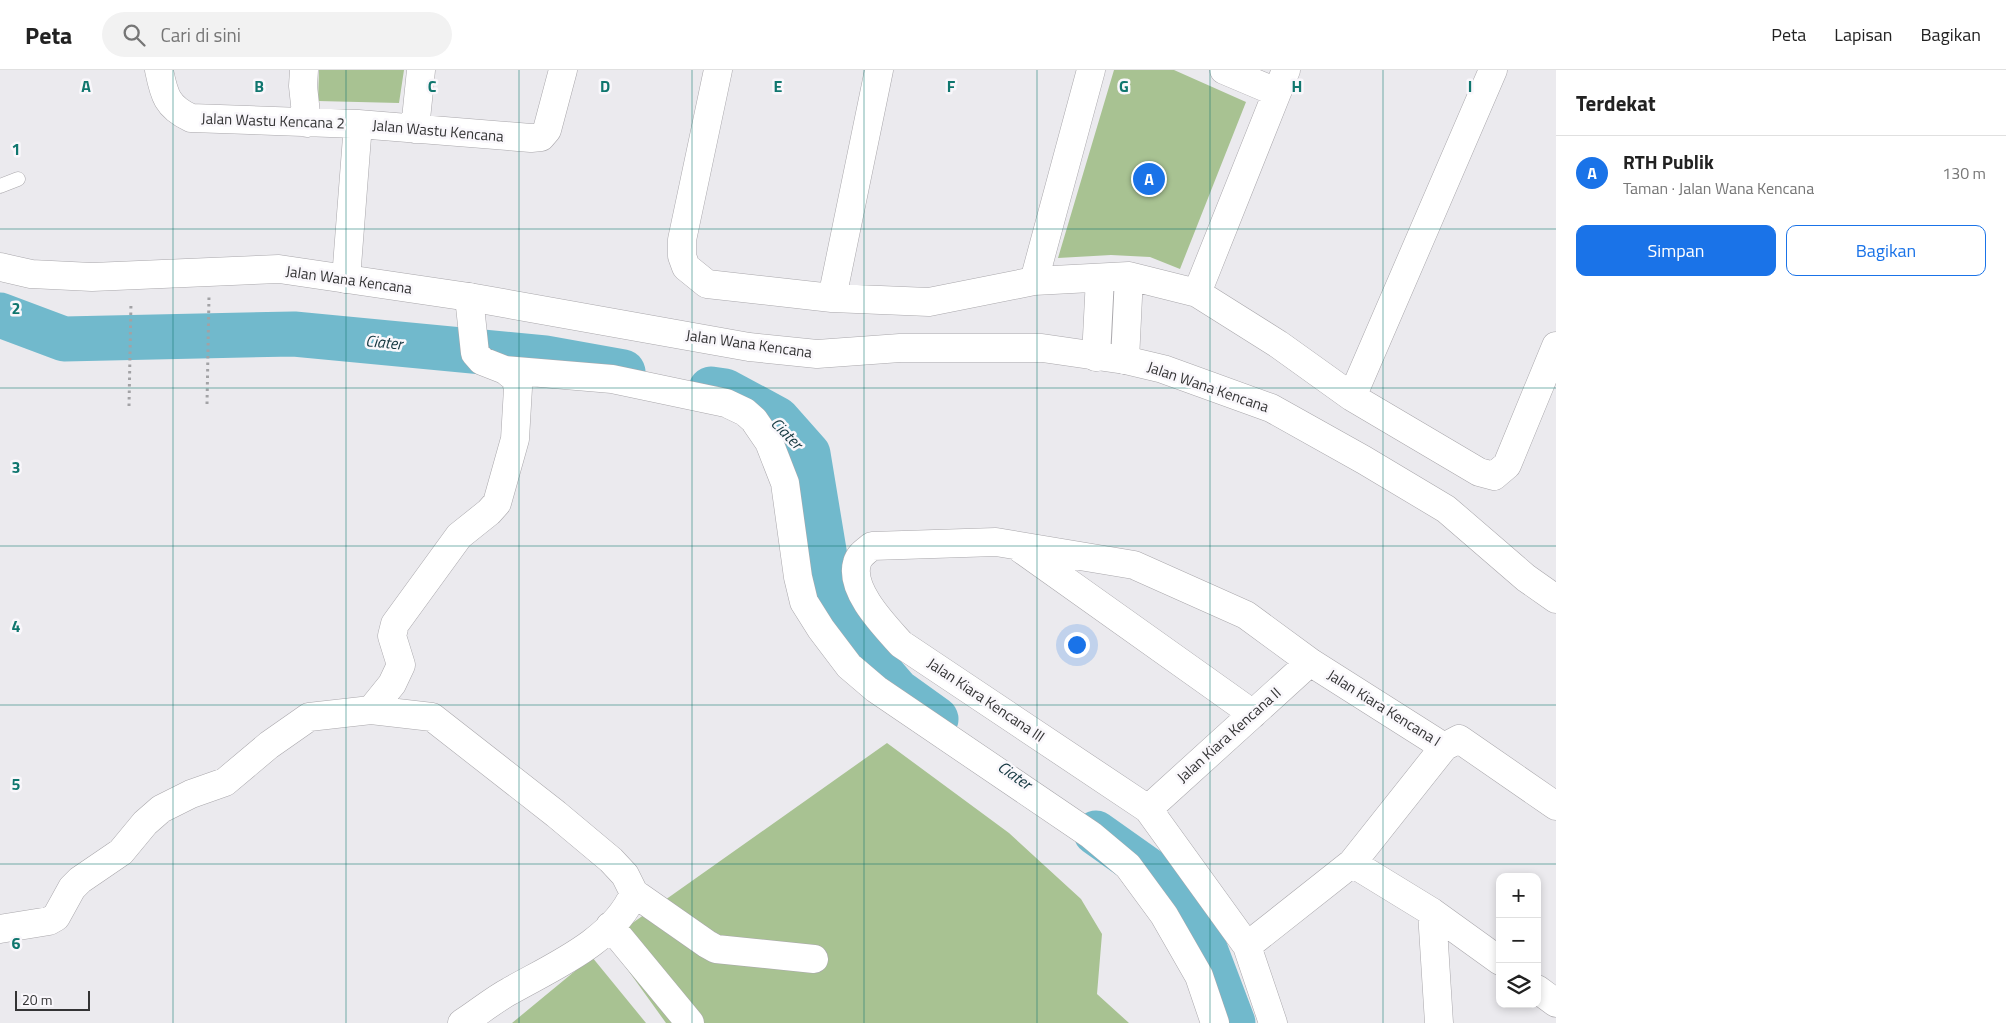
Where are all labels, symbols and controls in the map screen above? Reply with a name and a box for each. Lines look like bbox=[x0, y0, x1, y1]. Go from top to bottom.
search box bbox=[102, 12, 452, 57]
text: Peta bbox=[25, 17, 72, 53]
text: Cari di sini bbox=[160, 20, 241, 49]
icon: search bbox=[120, 21, 148, 49]
text: Peta bbox=[1771, 21, 1806, 48]
text: Lapisan bbox=[1834, 21, 1892, 48]
text: Bagikan bbox=[1920, 21, 1981, 48]
text: A bbox=[81, 74, 91, 98]
text: B bbox=[254, 74, 264, 98]
text: C bbox=[428, 74, 437, 98]
text: D bbox=[600, 74, 610, 98]
text: E bbox=[774, 74, 783, 98]
text: F bbox=[947, 74, 956, 98]
text: G bbox=[1119, 74, 1129, 98]
text: H bbox=[1292, 74, 1302, 98]
text: I bbox=[1468, 74, 1472, 98]
text: Terdekat bbox=[1576, 87, 1656, 119]
street label: Jalan Wastu Kencana 2 bbox=[201, 107, 345, 134]
street label: Jalan Wastu Kencana bbox=[371, 113, 505, 148]
text: 1 bbox=[12, 137, 20, 161]
text: RTH Publik bbox=[1623, 147, 1714, 176]
pin: A bbox=[1133, 160, 1165, 198]
text: A bbox=[1587, 161, 1597, 185]
text: 130 m bbox=[1942, 161, 1986, 185]
text: Taman · Jalan Wana Kencana bbox=[1623, 176, 1814, 200]
button: Simpan bbox=[1576, 225, 1776, 276]
button: Bagikan bbox=[1786, 225, 1986, 276]
street label: Jalan Wana Kencana bbox=[284, 259, 414, 300]
text: 2 bbox=[12, 296, 20, 320]
street label: Jalan Wana Kencana bbox=[684, 323, 814, 364]
water label: Ciater bbox=[365, 328, 405, 356]
street label: Jalan Wana Kencana bbox=[1144, 355, 1272, 418]
water label: Ciater bbox=[765, 411, 810, 456]
text: 3 bbox=[12, 455, 20, 479]
text: 4 bbox=[12, 614, 21, 638]
your location bbox=[1064, 632, 1090, 658]
street label: Jalan Kiara Kencana III bbox=[923, 652, 1050, 748]
street label: Jalan Kiara Kencana I bbox=[1323, 663, 1446, 752]
street label: Jalan Kiara Kencana II bbox=[1171, 681, 1286, 788]
water label: Ciater bbox=[993, 755, 1039, 797]
text: 5 bbox=[12, 772, 21, 796]
map controls bbox=[1496, 873, 1541, 1008]
button: + bbox=[1496, 873, 1541, 918]
button: − bbox=[1496, 918, 1541, 963]
text: 6 bbox=[12, 931, 21, 955]
button: layers bbox=[1496, 963, 1541, 1008]
scale bar bbox=[15, 988, 90, 1011]
text: 20 m bbox=[22, 989, 52, 1010]

